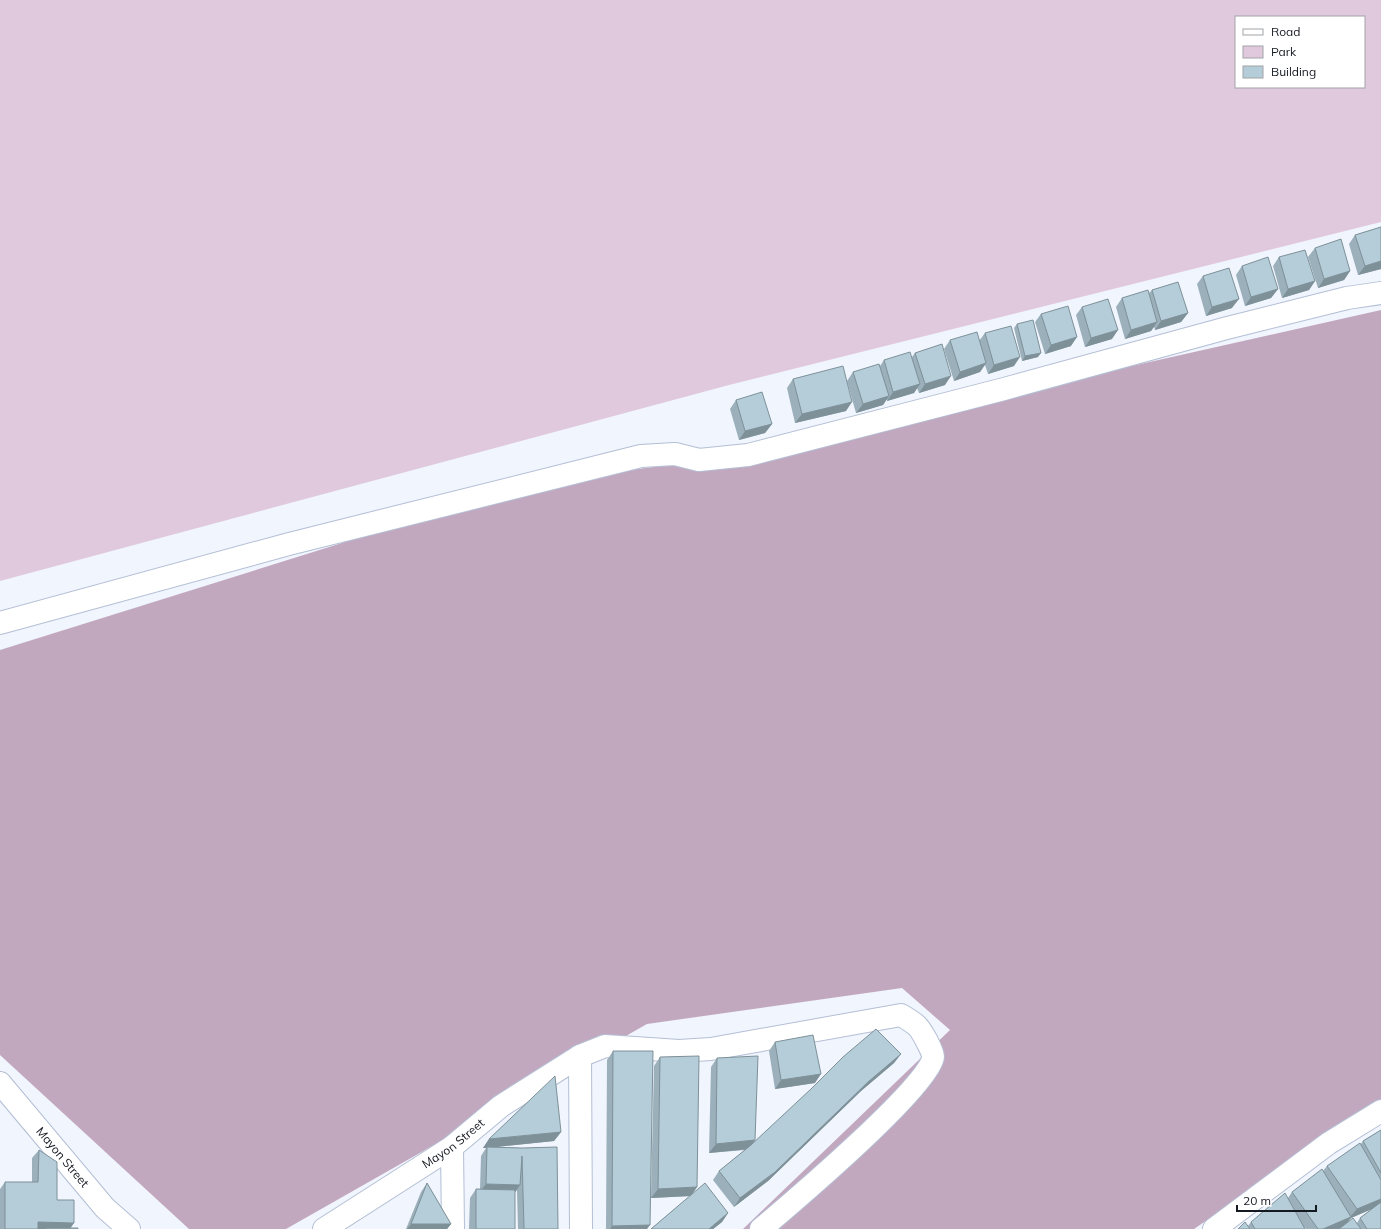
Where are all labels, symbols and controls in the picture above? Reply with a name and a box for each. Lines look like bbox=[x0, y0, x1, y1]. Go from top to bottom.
legend bbox=[1235, 16, 1365, 88]
text: Road bbox=[1271, 24, 1300, 39]
text: Park bbox=[1271, 44, 1297, 59]
text: Building bbox=[1271, 64, 1316, 79]
street label: Mayon Street bbox=[419, 1115, 487, 1171]
street label: Mayon Street bbox=[33, 1124, 92, 1190]
scale bar bbox=[1237, 1187, 1316, 1213]
text: 20 m bbox=[1243, 1193, 1271, 1208]

